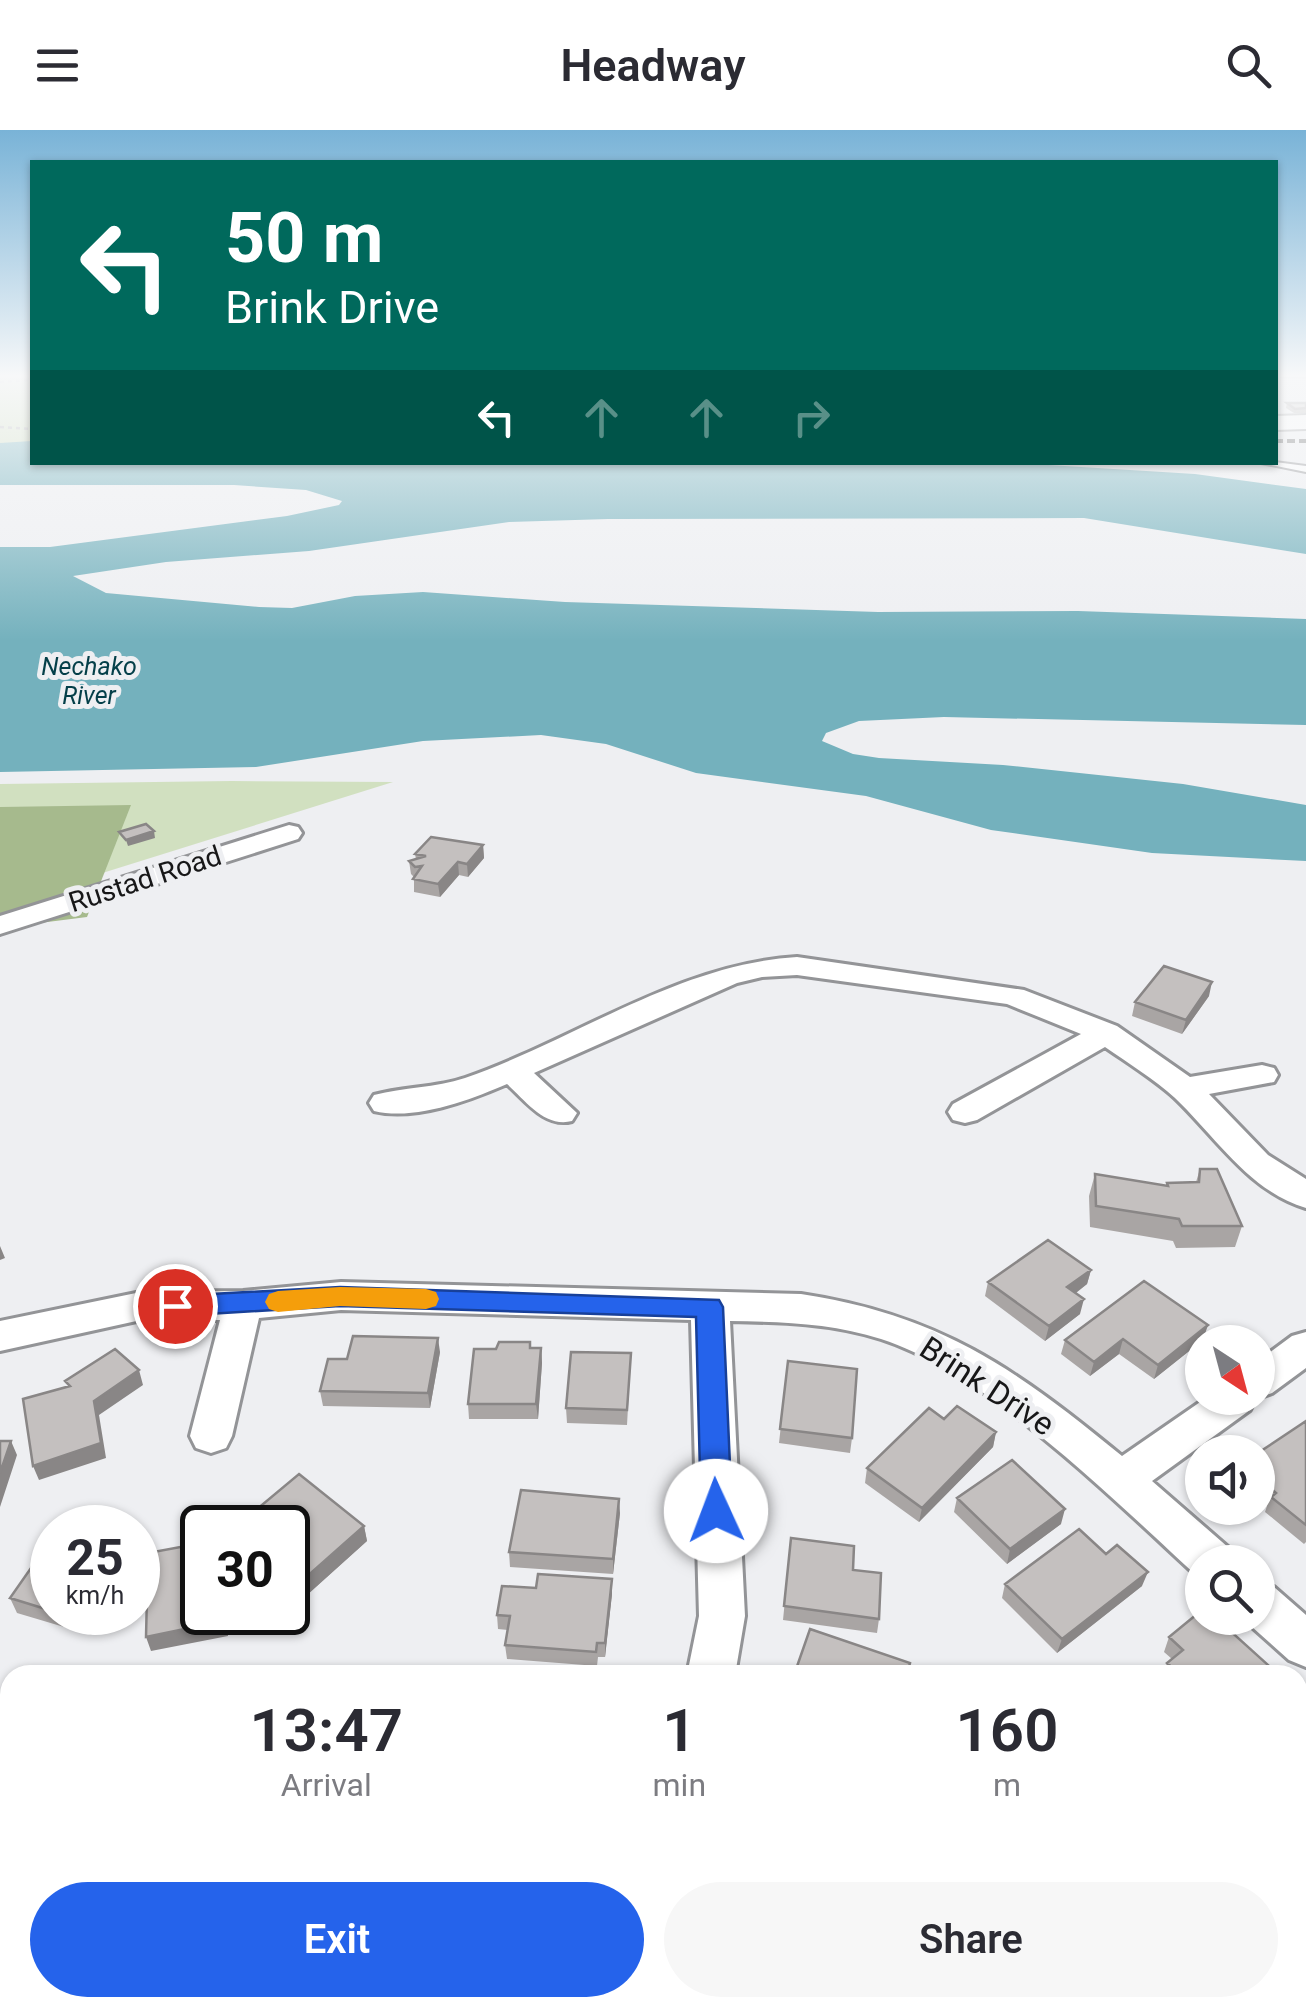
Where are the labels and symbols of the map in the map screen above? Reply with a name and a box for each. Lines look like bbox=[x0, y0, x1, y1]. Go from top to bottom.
water label: Nechako River bbox=[41, 652, 137, 710]
street label: Rustad Road bbox=[65, 839, 225, 919]
pin bbox=[133, 1264, 218, 1349]
north arrow bbox=[1185, 1325, 1275, 1415]
street label: Brink Drive bbox=[913, 1329, 1061, 1443]
position arrow bbox=[664, 1459, 768, 1563]
speed limit sign: 30 bbox=[180, 1505, 310, 1635]

